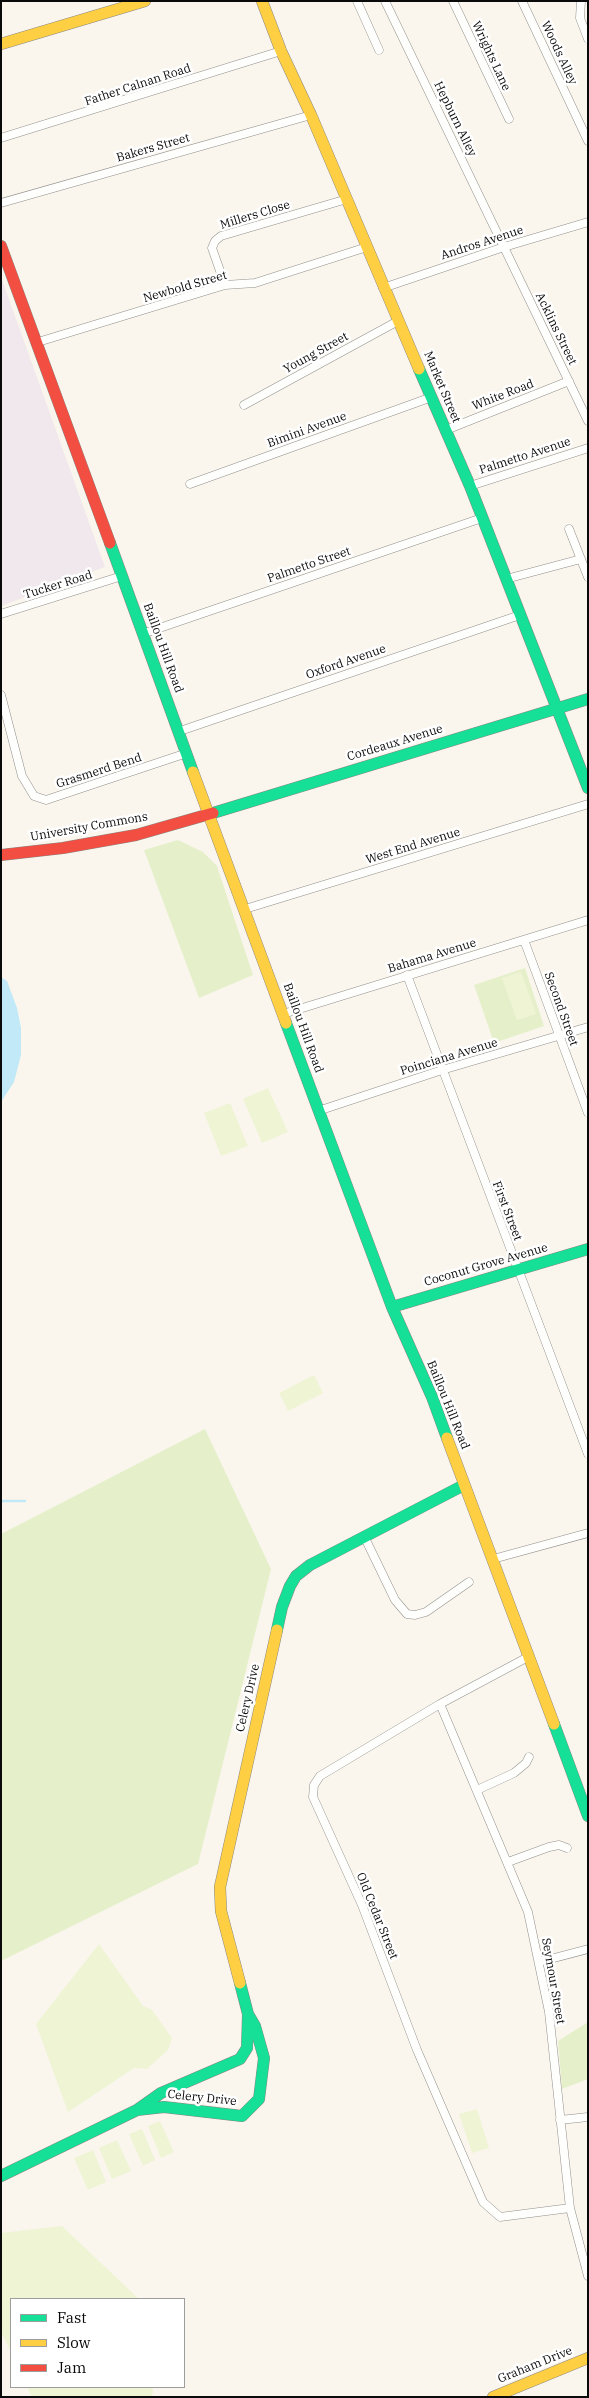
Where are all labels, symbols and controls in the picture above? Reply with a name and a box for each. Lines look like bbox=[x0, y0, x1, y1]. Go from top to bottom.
street label: Wrights Lane bbox=[469, 19, 513, 93]
street label: Woods Alley bbox=[538, 19, 580, 87]
street label: Father Calnan Road bbox=[83, 61, 193, 109]
street label: Hepburn Alley bbox=[431, 79, 479, 159]
street label: Bakers Street bbox=[115, 131, 191, 165]
street label: Millers Close bbox=[218, 198, 292, 232]
street label: Andros Avenue bbox=[439, 223, 525, 263]
street label: Newbold Street bbox=[141, 268, 229, 306]
street label: Acklins Street bbox=[532, 290, 580, 368]
street label: Young Street bbox=[281, 329, 351, 377]
street label: Market Street bbox=[420, 349, 464, 425]
street label: White Road bbox=[470, 377, 536, 413]
street label: Bimini Avenue bbox=[265, 409, 349, 451]
street label: Palmetto Avenue bbox=[477, 434, 573, 478]
street label: Palmetto Street bbox=[266, 544, 352, 586]
street label: Tucker Road bbox=[22, 568, 94, 602]
street label: Baillou Hill Road bbox=[140, 601, 186, 695]
street label: Oxford Avenue bbox=[304, 642, 388, 682]
street label: Cordeaux Avenue bbox=[345, 722, 445, 764]
street label: Grasmerd Bend bbox=[54, 750, 144, 792]
street label: University Commons bbox=[29, 810, 149, 844]
street label: West End Avenue bbox=[364, 825, 462, 867]
street label: Bahama Avenue bbox=[386, 936, 478, 976]
street label: Second Street bbox=[541, 970, 581, 1048]
street label: Baillou Hill Road bbox=[280, 981, 326, 1075]
street label: Poinciana Avenue bbox=[399, 1035, 499, 1079]
street label: First Street bbox=[489, 1179, 525, 1243]
street label: Coconut Grove Avenue bbox=[423, 1240, 549, 1290]
street label: Baillou Hill Road bbox=[424, 1359, 472, 1451]
street label: Celery Drive bbox=[233, 1663, 263, 1733]
street label: Old Cedar Street bbox=[353, 1871, 401, 1961]
street label: Seymour Street bbox=[538, 1937, 568, 2025]
street label: Celery Drive bbox=[167, 2087, 237, 2109]
legend bbox=[10, 2298, 185, 2388]
text: Fast bbox=[57, 2308, 87, 2327]
text: Slow bbox=[57, 2333, 90, 2352]
street label: Graham Drive bbox=[496, 2344, 574, 2386]
text: Jam bbox=[57, 2358, 86, 2377]

